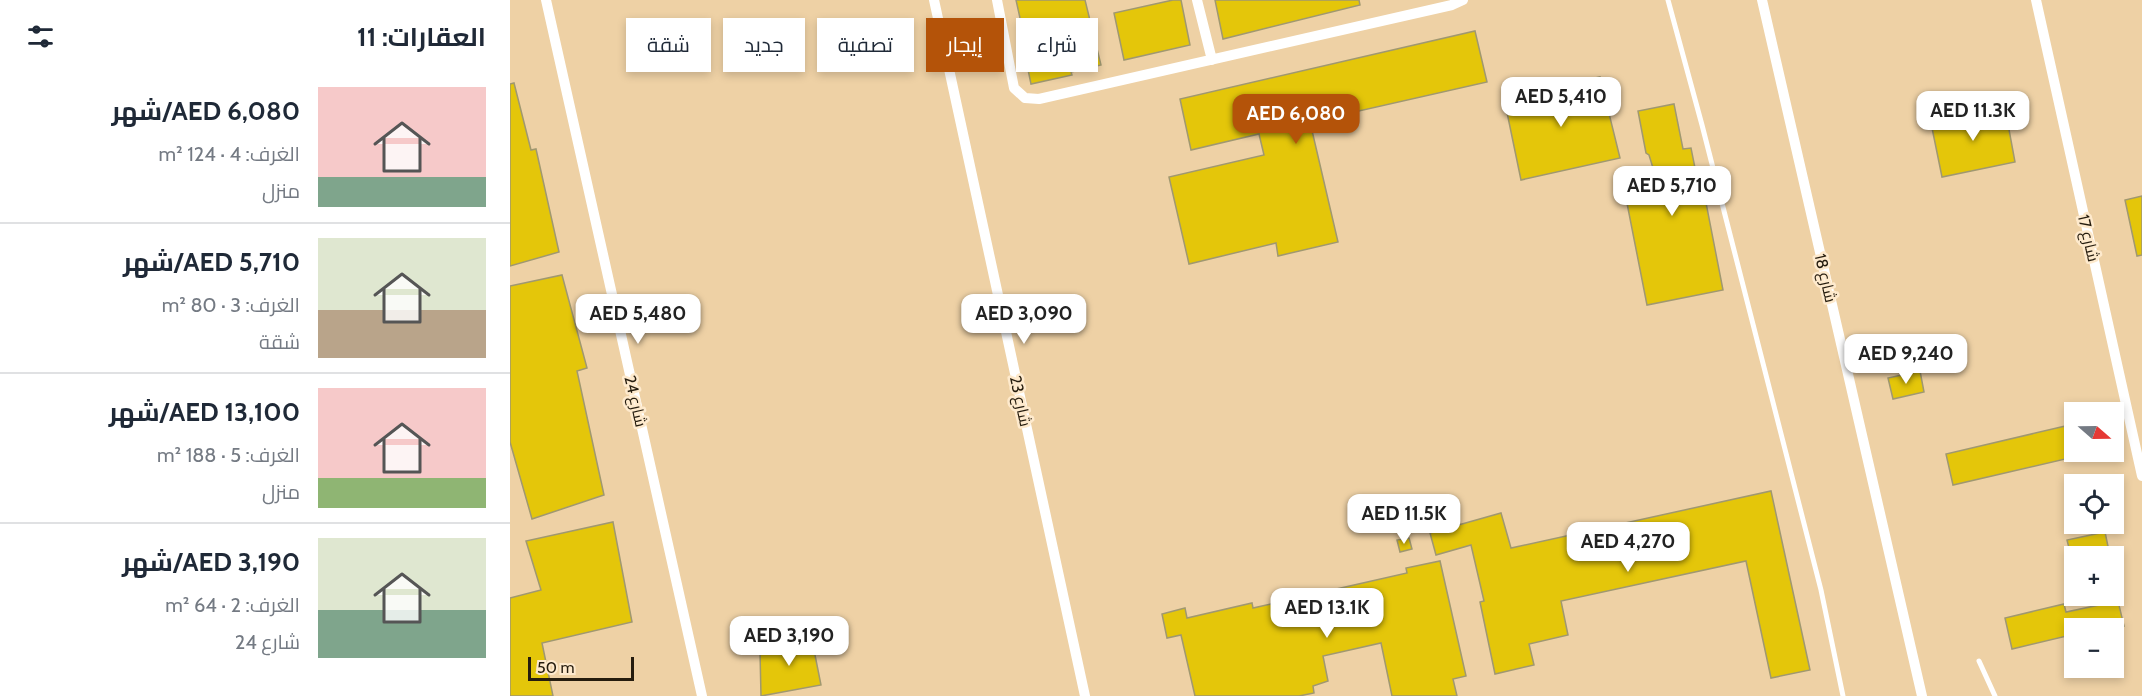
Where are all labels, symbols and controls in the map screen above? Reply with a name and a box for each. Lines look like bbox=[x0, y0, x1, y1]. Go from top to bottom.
chip: شقة bbox=[626, 18, 711, 72]
chip: جديد bbox=[723, 18, 805, 72]
chip: تصفية bbox=[817, 18, 914, 72]
chip: إيجار bbox=[926, 18, 1004, 72]
chip: شراء bbox=[1016, 18, 1098, 72]
icon: filters bbox=[24, 20, 57, 53]
text: العقارات: 11 bbox=[357, 21, 486, 53]
pin: AED 5,410 bbox=[1492, 77, 1630, 128]
text: AED 5,410 bbox=[1515, 84, 1607, 108]
pin: AED 11.3K bbox=[1904, 91, 2042, 142]
pin: AED 6,080 bbox=[1227, 94, 1365, 145]
text: AED 6,080/شهر bbox=[111, 95, 300, 127]
text: AED 11.3K bbox=[1930, 98, 2016, 122]
text: AED 6,080 bbox=[1247, 101, 1345, 125]
icon: home bbox=[366, 111, 438, 183]
text: الغرف: 4 · 124 m² bbox=[159, 142, 300, 166]
pin: AED 5,710 bbox=[1603, 166, 1741, 217]
text: AED 5,710 bbox=[1627, 173, 1717, 197]
text: منزل bbox=[262, 179, 300, 203]
street label: شارع 17 bbox=[2072, 213, 2103, 264]
text: AED 5,710/شهر bbox=[123, 246, 300, 278]
street label: شارع 18 bbox=[1809, 252, 1840, 305]
icon: home bbox=[366, 262, 438, 334]
text: الغرف: 3 · 80 m² bbox=[162, 293, 300, 317]
pin: AED 5,480 bbox=[569, 294, 707, 345]
pin: AED 3,090 bbox=[955, 294, 1093, 345]
text: AED 5,480 bbox=[590, 301, 686, 325]
text: AED 3,090 bbox=[975, 301, 1073, 325]
text: شقة bbox=[259, 330, 300, 354]
pin: AED 9,240 bbox=[1837, 334, 1975, 385]
text: AED 9,240 bbox=[1858, 341, 1954, 365]
street label: شارع 24 bbox=[618, 374, 651, 429]
street label: شارع 23 bbox=[1004, 374, 1035, 429]
text: AED 13,100/شهر bbox=[109, 396, 300, 428]
north arrow bbox=[2064, 402, 2124, 462]
map controls bbox=[2064, 402, 2124, 678]
icon: home bbox=[366, 412, 438, 484]
text: الغرف: 5 · 188 m² bbox=[157, 443, 300, 467]
button: locate bbox=[2064, 474, 2124, 534]
text: منزل bbox=[262, 480, 300, 504]
pin: AED 11.5K bbox=[1335, 494, 1473, 545]
text: AED 11.5K bbox=[1361, 501, 1447, 525]
pin: AED 4,270 bbox=[1559, 522, 1697, 573]
text: AED 4,270 bbox=[1581, 529, 1675, 553]
text: AED 3,190/شهر bbox=[122, 546, 300, 578]
button: + bbox=[2064, 546, 2124, 606]
icon: home bbox=[366, 562, 438, 634]
pin: AED 13.1K bbox=[1258, 588, 1396, 639]
text: الغرف: 2 · 64 m² bbox=[165, 593, 300, 617]
text: AED 13.1K bbox=[1285, 595, 1369, 619]
pin: AED 3,190 bbox=[720, 616, 858, 667]
button: − bbox=[2064, 618, 2124, 678]
text: AED 3,190 bbox=[744, 623, 834, 647]
text: شارع 24 bbox=[235, 630, 300, 654]
scale bar bbox=[528, 654, 634, 682]
text: 50 m bbox=[537, 658, 574, 677]

